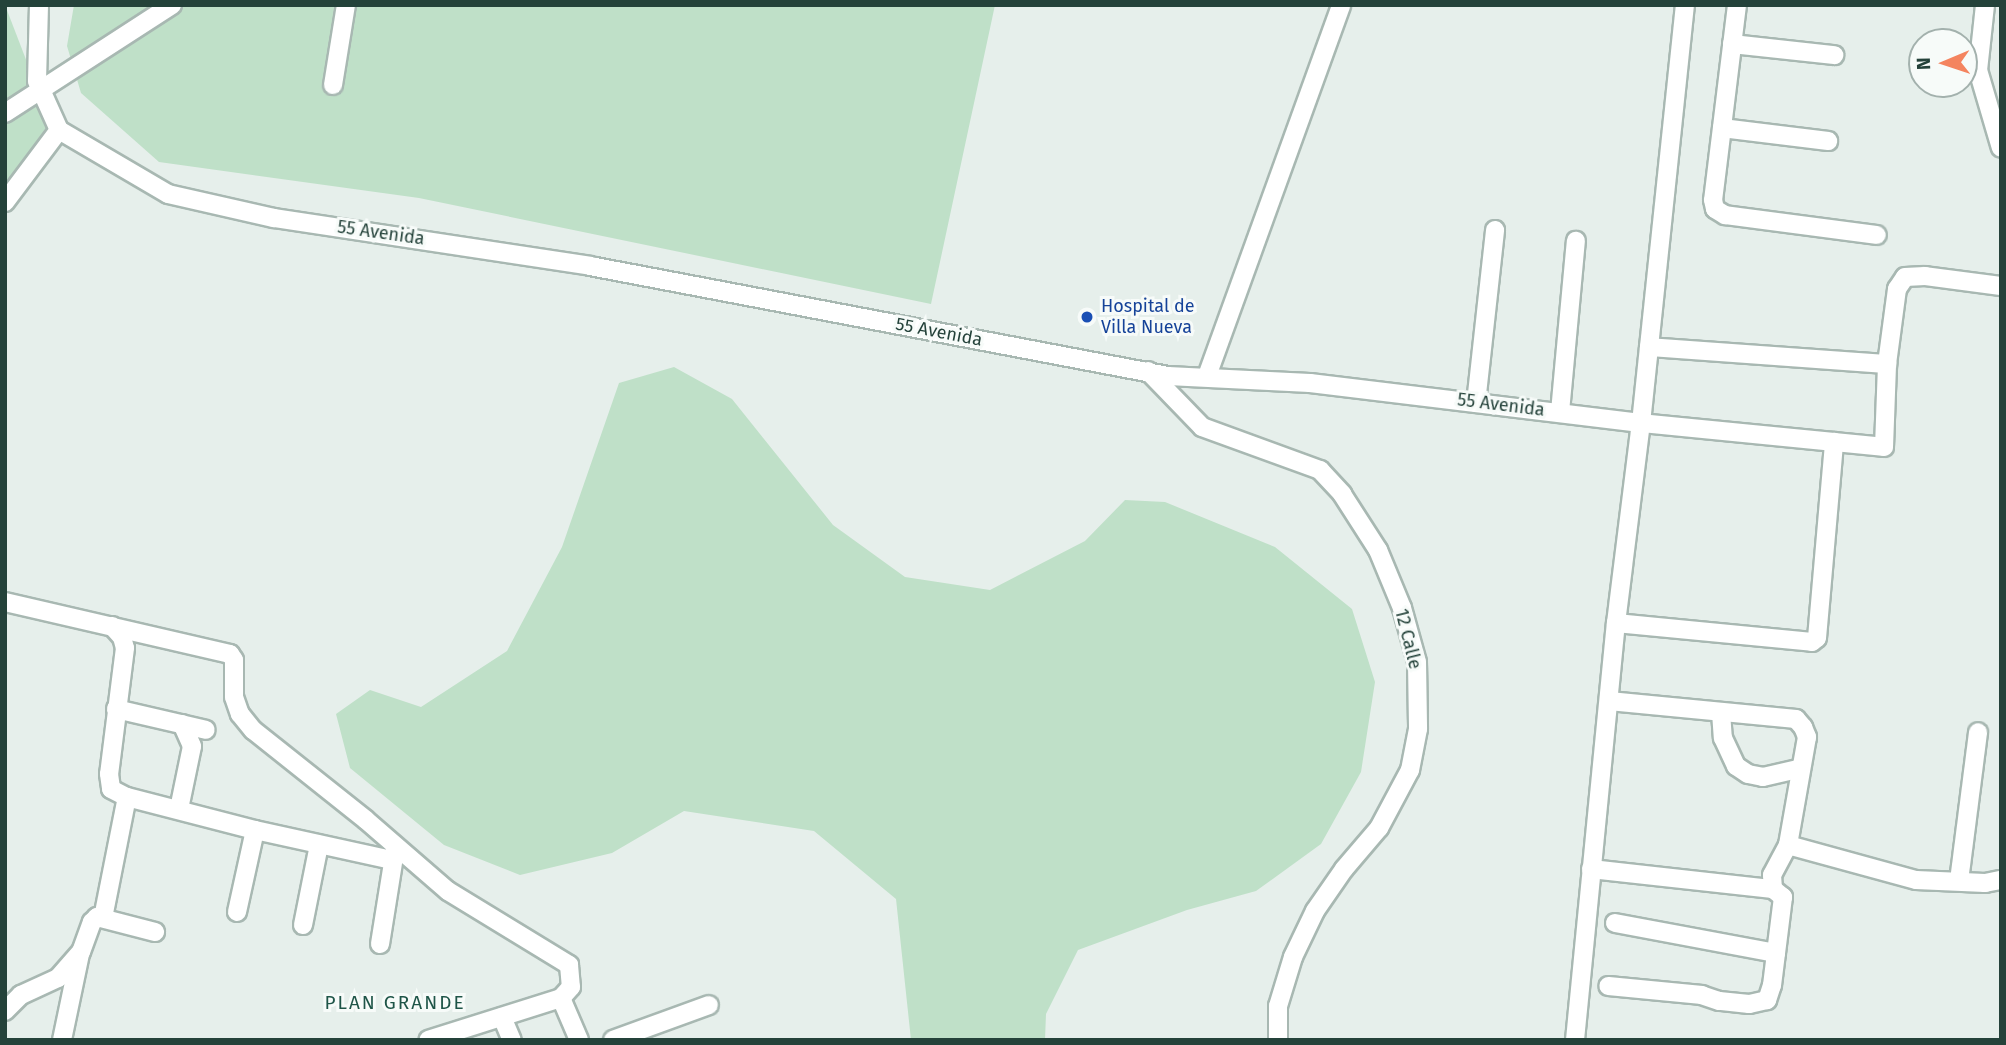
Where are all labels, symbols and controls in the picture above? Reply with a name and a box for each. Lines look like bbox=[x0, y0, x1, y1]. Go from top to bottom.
north arrow bbox=[1908, 28, 1978, 98]
text: N bbox=[1912, 57, 1935, 70]
street label: 55 Avenida bbox=[336, 216, 426, 250]
place label: Hospital de Villa Nueva bbox=[1101, 296, 1195, 338]
marker: Hospital de Villa Nueva bbox=[1079, 309, 1095, 325]
street label: 55 Avenida bbox=[894, 313, 984, 351]
street label: 55 Avenida bbox=[1456, 389, 1546, 421]
street label: 12 Calle bbox=[1390, 607, 1426, 671]
district label: PLAN GRANDE bbox=[326, 992, 464, 1014]

